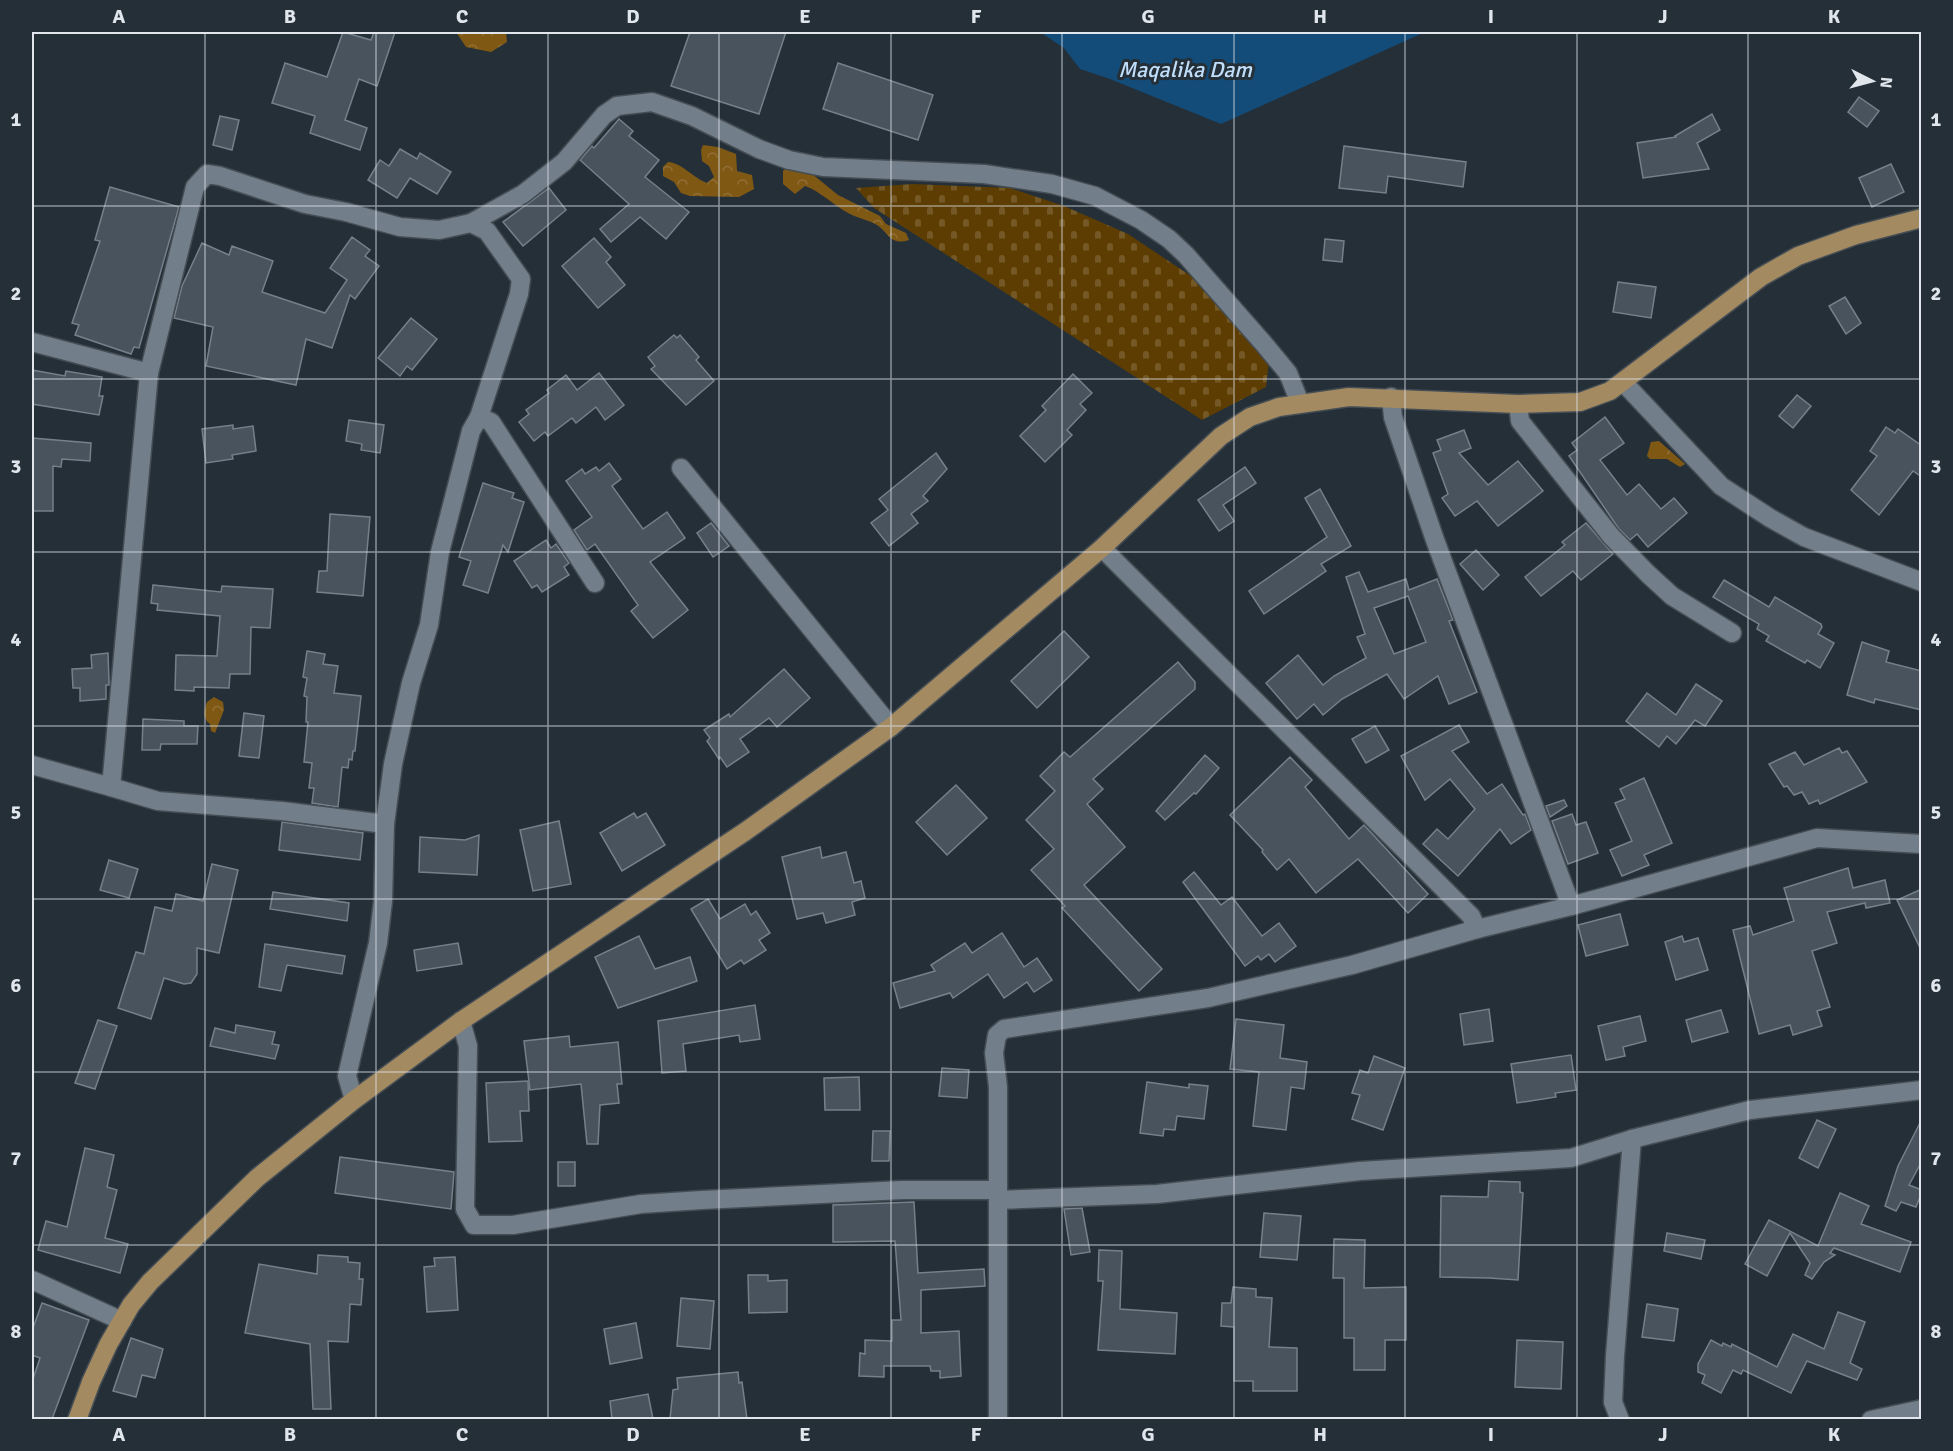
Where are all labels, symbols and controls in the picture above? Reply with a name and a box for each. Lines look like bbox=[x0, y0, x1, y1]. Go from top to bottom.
text: A bbox=[113, 4, 126, 29]
text: B bbox=[284, 4, 296, 29]
text: C bbox=[456, 4, 468, 29]
text: D bbox=[626, 4, 640, 29]
text: E bbox=[799, 4, 811, 29]
text: F bbox=[971, 4, 982, 29]
text: G bbox=[1141, 4, 1155, 29]
text: H bbox=[1313, 4, 1327, 29]
text: I bbox=[1488, 4, 1494, 29]
text: J bbox=[1658, 4, 1668, 29]
text: K bbox=[1828, 4, 1841, 29]
north arrow bbox=[1842, 51, 1902, 111]
water label: Maqalika Dam bbox=[1118, 56, 1253, 83]
text: N bbox=[1875, 76, 1896, 89]
text: 1 bbox=[11, 107, 22, 132]
text: 1 bbox=[1931, 107, 1942, 132]
text: 2 bbox=[11, 281, 21, 306]
text: 2 bbox=[1931, 281, 1941, 306]
text: 3 bbox=[11, 454, 21, 479]
text: 3 bbox=[1931, 454, 1941, 479]
text: 4 bbox=[11, 627, 22, 652]
text: 4 bbox=[1931, 627, 1942, 652]
text: 5 bbox=[11, 800, 21, 825]
text: 5 bbox=[1931, 800, 1941, 825]
text: 6 bbox=[11, 973, 22, 998]
text: 6 bbox=[1931, 973, 1942, 998]
text: 7 bbox=[11, 1146, 22, 1171]
text: 7 bbox=[1931, 1146, 1942, 1171]
text: 8 bbox=[11, 1319, 22, 1344]
text: 8 bbox=[1931, 1319, 1942, 1344]
text: A bbox=[113, 1422, 126, 1447]
text: B bbox=[284, 1422, 296, 1447]
text: C bbox=[456, 1422, 468, 1447]
text: D bbox=[626, 1422, 640, 1447]
text: E bbox=[799, 1422, 811, 1447]
text: F bbox=[971, 1422, 982, 1447]
text: G bbox=[1141, 1422, 1155, 1447]
text: H bbox=[1313, 1422, 1327, 1447]
text: I bbox=[1488, 1422, 1494, 1447]
text: J bbox=[1658, 1422, 1668, 1447]
text: K bbox=[1828, 1422, 1841, 1447]

